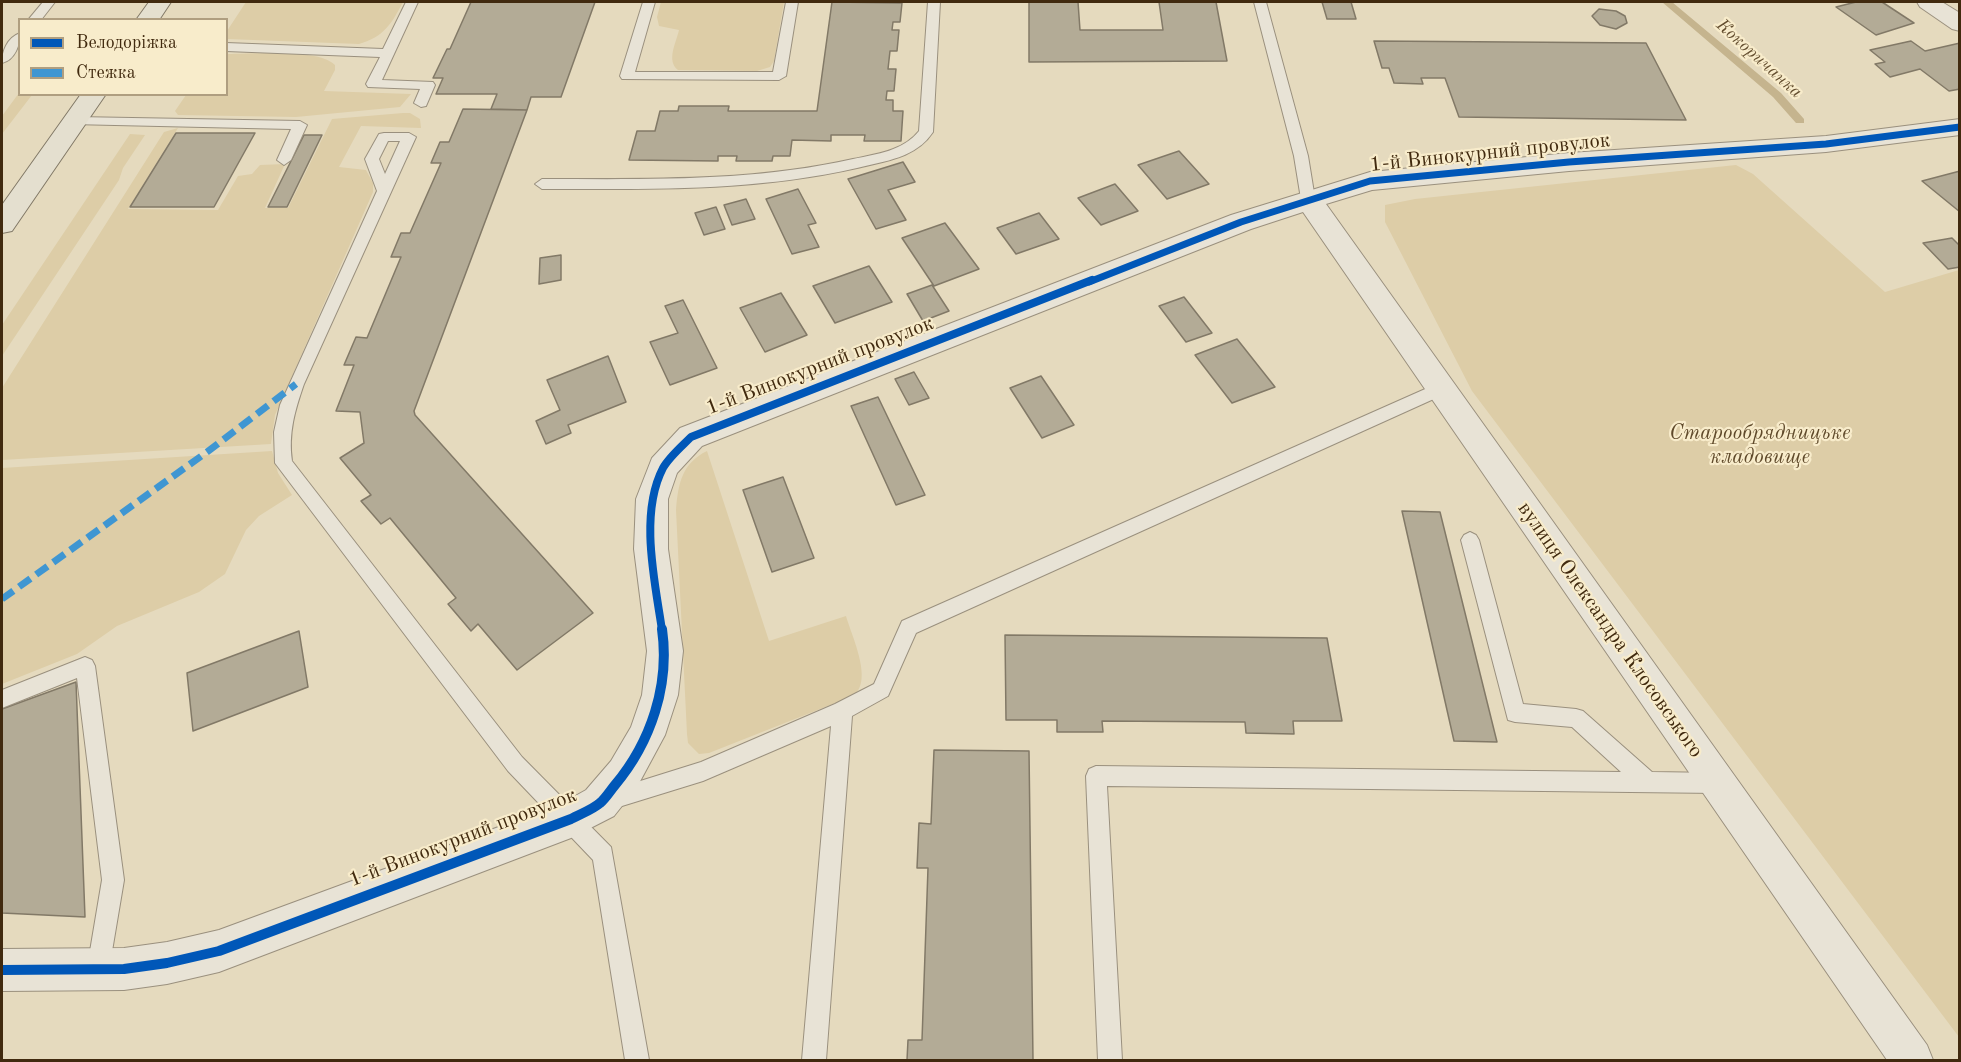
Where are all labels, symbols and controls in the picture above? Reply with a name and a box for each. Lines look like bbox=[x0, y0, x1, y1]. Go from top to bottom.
water label: Кокоричанка bbox=[1711, 15, 1807, 103]
legend bbox=[18, 18, 228, 96]
text: Велодоріжка bbox=[76, 34, 177, 52]
text: Стежка bbox=[76, 64, 136, 82]
street label: 1-й Винокурний провулок bbox=[1368, 128, 1612, 178]
street label: 1-й Винокурний провулок bbox=[703, 311, 937, 421]
park label: Старообрядницьке кладовище bbox=[1669, 420, 1851, 470]
street label: вулиця Олександра Клосовського bbox=[1512, 497, 1708, 763]
street label: 1-й Винокурний провулок bbox=[346, 783, 580, 893]

